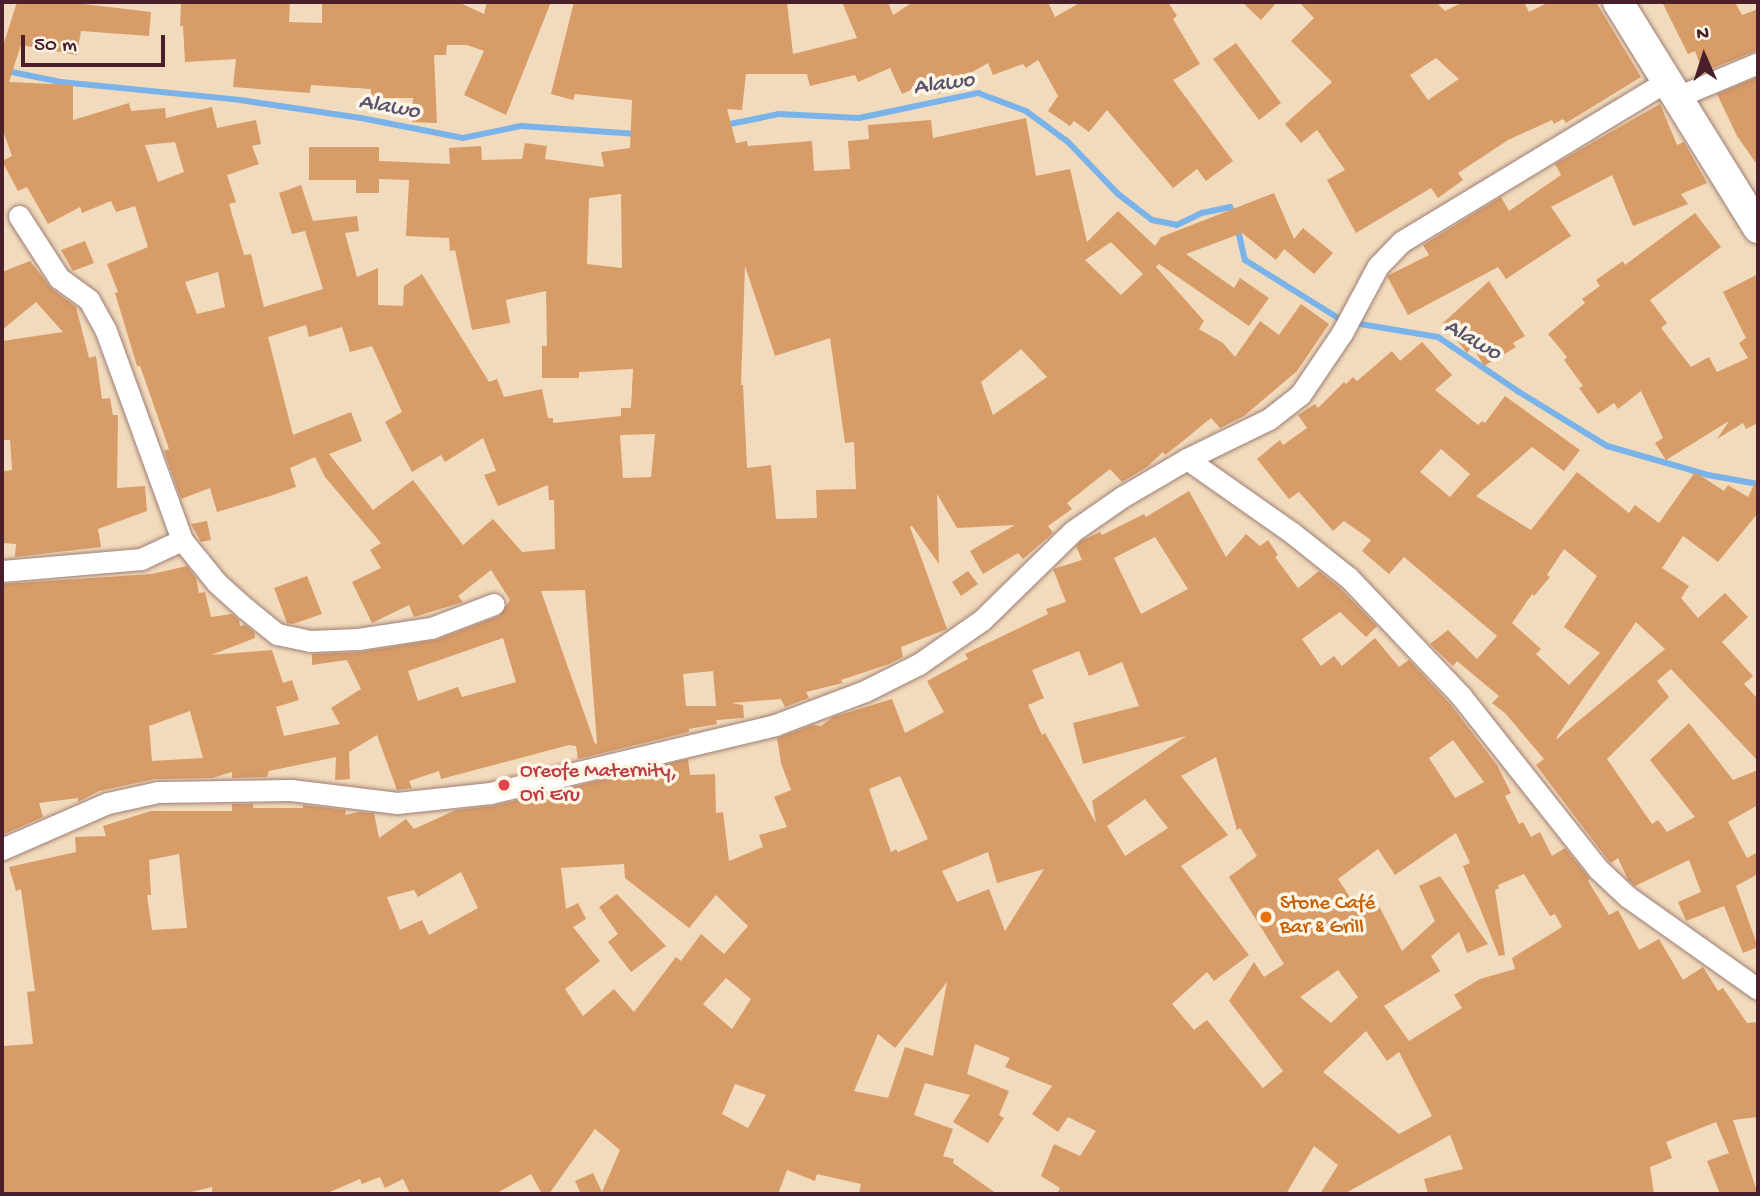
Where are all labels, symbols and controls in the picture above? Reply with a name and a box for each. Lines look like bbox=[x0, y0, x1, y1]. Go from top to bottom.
scale bar bbox=[24, 21, 168, 65]
north arrow bbox=[1669, 21, 1739, 91]
text: N bbox=[1696, 23, 1710, 46]
text: 50 m bbox=[34, 34, 77, 59]
water label: Alawo bbox=[912, 67, 976, 103]
water label: Alawo bbox=[356, 89, 422, 127]
water label: Alawo bbox=[1439, 314, 1505, 368]
place label: Oreofe Maternity, Ori Eru bbox=[520, 760, 677, 810]
marker: Oreofe Maternity, Ori Eru bbox=[494, 775, 514, 795]
place label: Stone Café Bar & Grill bbox=[1280, 892, 1375, 942]
marker: Stone Café Bar & Grill bbox=[1258, 909, 1274, 925]

